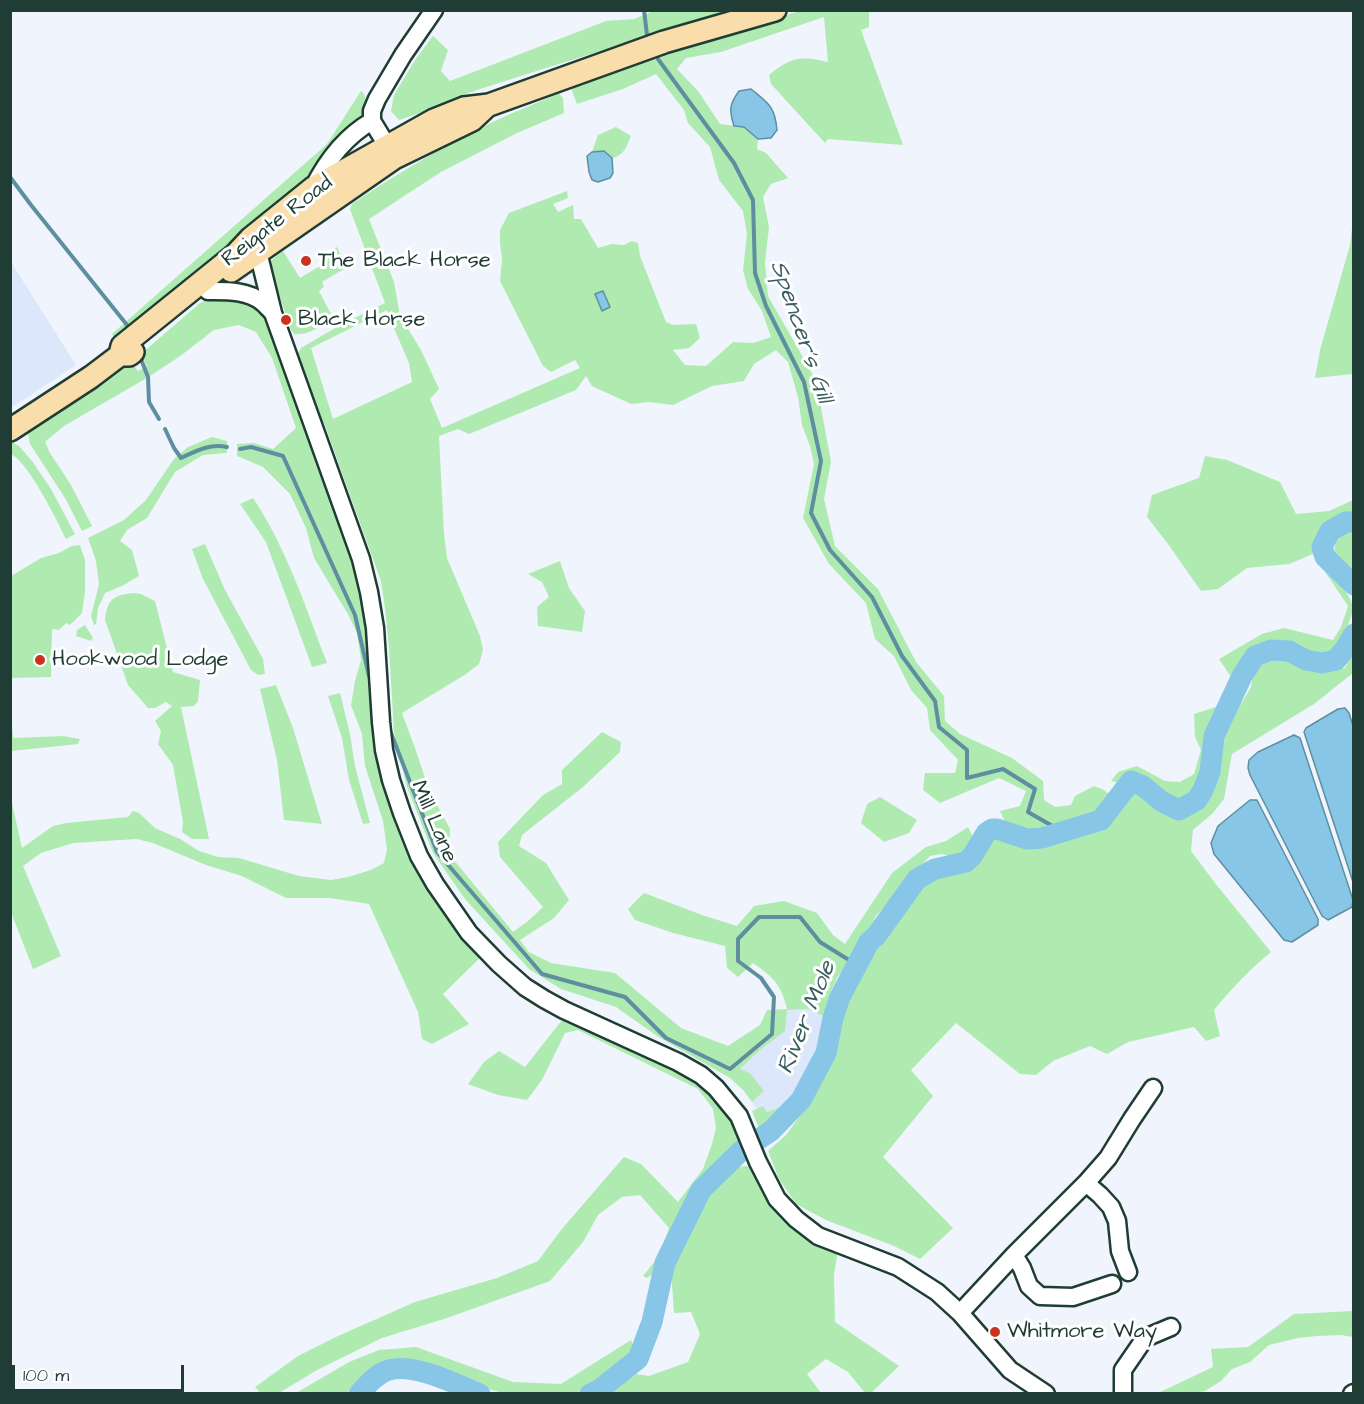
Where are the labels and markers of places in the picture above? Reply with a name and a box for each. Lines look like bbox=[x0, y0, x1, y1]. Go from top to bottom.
place label: The Black Horse bbox=[318, 248, 491, 274]
marker: The Black Horse bbox=[299, 254, 313, 268]
place label: Black Horse bbox=[298, 307, 425, 333]
marker: Black Horse bbox=[279, 313, 293, 327]
place label: Hookwood Lodge bbox=[52, 647, 228, 673]
marker: Hookwood Lodge bbox=[33, 653, 47, 667]
place label: Whitmore Way bbox=[1007, 1319, 1157, 1345]
marker: Whitmore Way bbox=[988, 1325, 1002, 1339]

